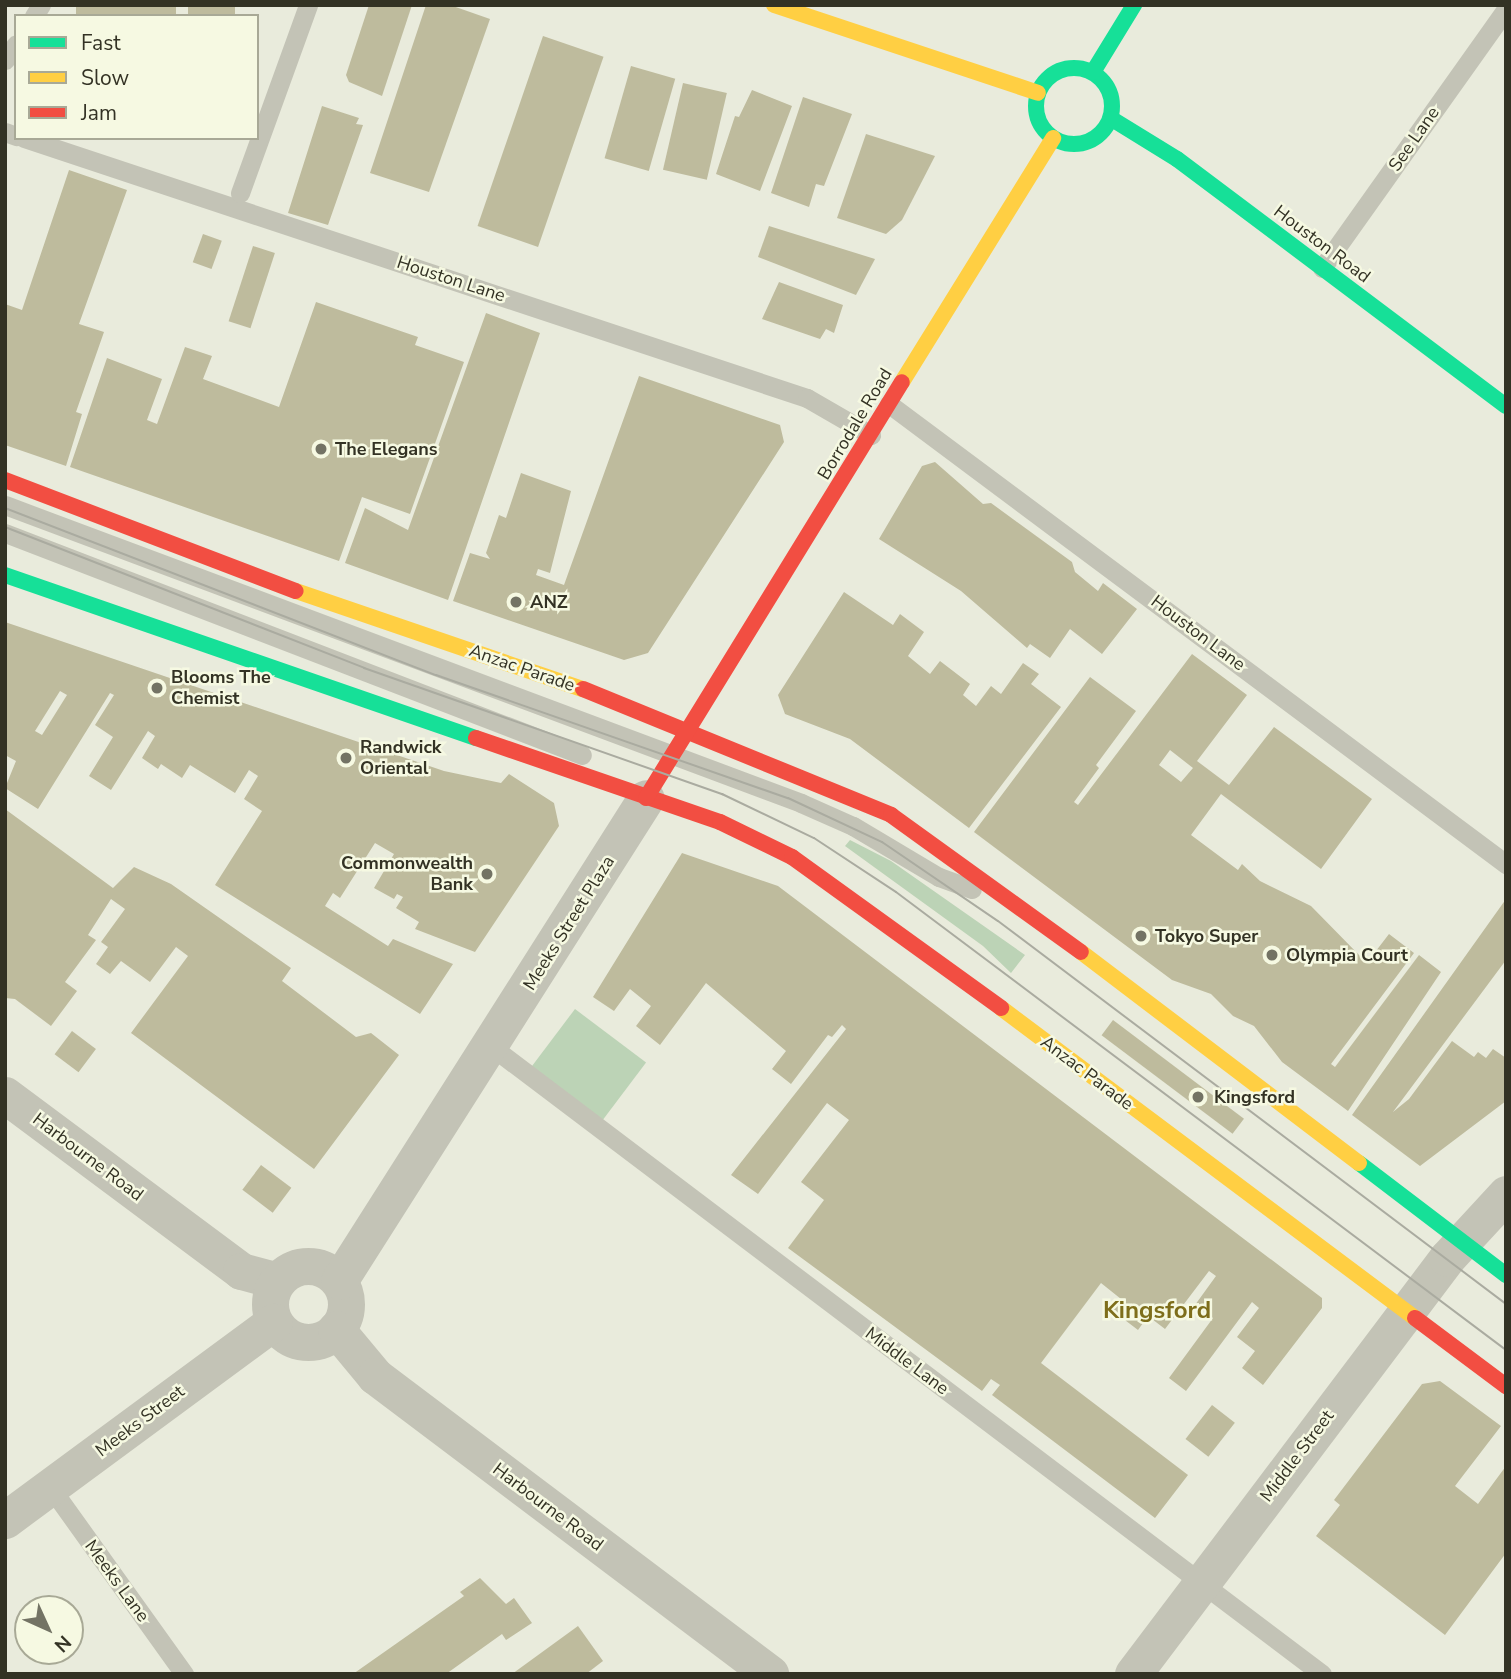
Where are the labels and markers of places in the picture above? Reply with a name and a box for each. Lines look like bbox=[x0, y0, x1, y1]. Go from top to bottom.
place label: The Elegans bbox=[335, 438, 438, 460]
marker: The Elegans bbox=[313, 441, 329, 457]
place label: ANZ bbox=[530, 591, 568, 613]
marker: ANZ bbox=[508, 594, 524, 610]
place label: Blooms The Chemist bbox=[171, 667, 271, 710]
marker: Blooms The Chemist bbox=[149, 680, 165, 696]
place label: Randwick Oriental bbox=[360, 737, 442, 780]
marker: Randwick Oriental bbox=[338, 750, 354, 766]
place label: Commonwealth Bank bbox=[341, 853, 473, 896]
marker: Commonwealth Bank bbox=[479, 866, 495, 882]
place label: Tokyo Super bbox=[1155, 925, 1258, 947]
marker: Tokyo Super bbox=[1133, 928, 1149, 944]
place label: Olympia Court bbox=[1286, 944, 1408, 966]
marker: Olympia Court bbox=[1264, 947, 1280, 963]
place label: Kingsford bbox=[1214, 1086, 1295, 1108]
marker: Kingsford bbox=[1188, 1087, 1208, 1107]

